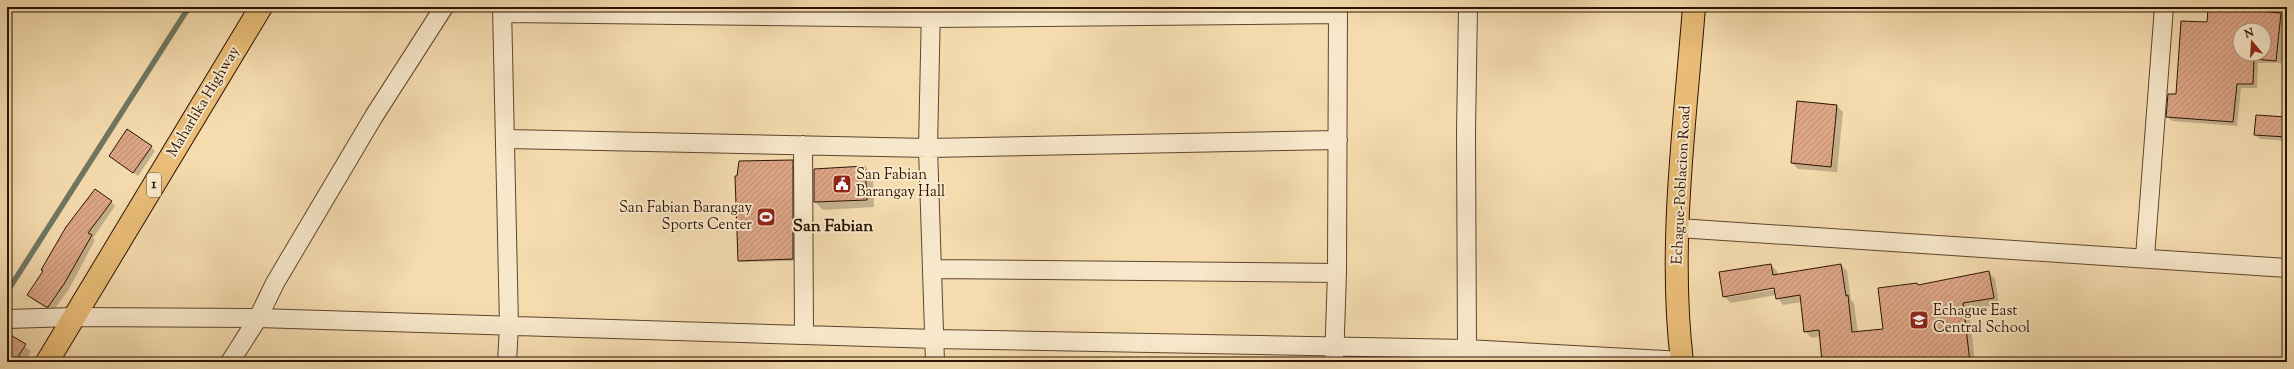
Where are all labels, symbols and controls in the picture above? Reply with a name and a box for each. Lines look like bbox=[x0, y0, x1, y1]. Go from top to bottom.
north arrow bbox=[2232, 22, 2272, 62]
text: N bbox=[2242, 24, 2256, 43]
street label: Maharlika Highway bbox=[163, 42, 246, 161]
street label: Echague-Poblacion Road bbox=[1667, 104, 1697, 265]
place label: San Fabian Barangay Hall bbox=[856, 165, 945, 203]
road number: 1 bbox=[147, 173, 161, 197]
public building icon: San Fabian Barangay Hall bbox=[831, 173, 853, 195]
place label: San Fabian Barangay Sports Center bbox=[619, 198, 753, 236]
sports icon: San Fabian Barangay Sports Center bbox=[755, 206, 777, 228]
district label: San Fabian bbox=[793, 215, 874, 239]
place label: Echague East Central School bbox=[1933, 301, 2030, 339]
school or university icon: Echague East Central School bbox=[1908, 309, 1930, 331]

